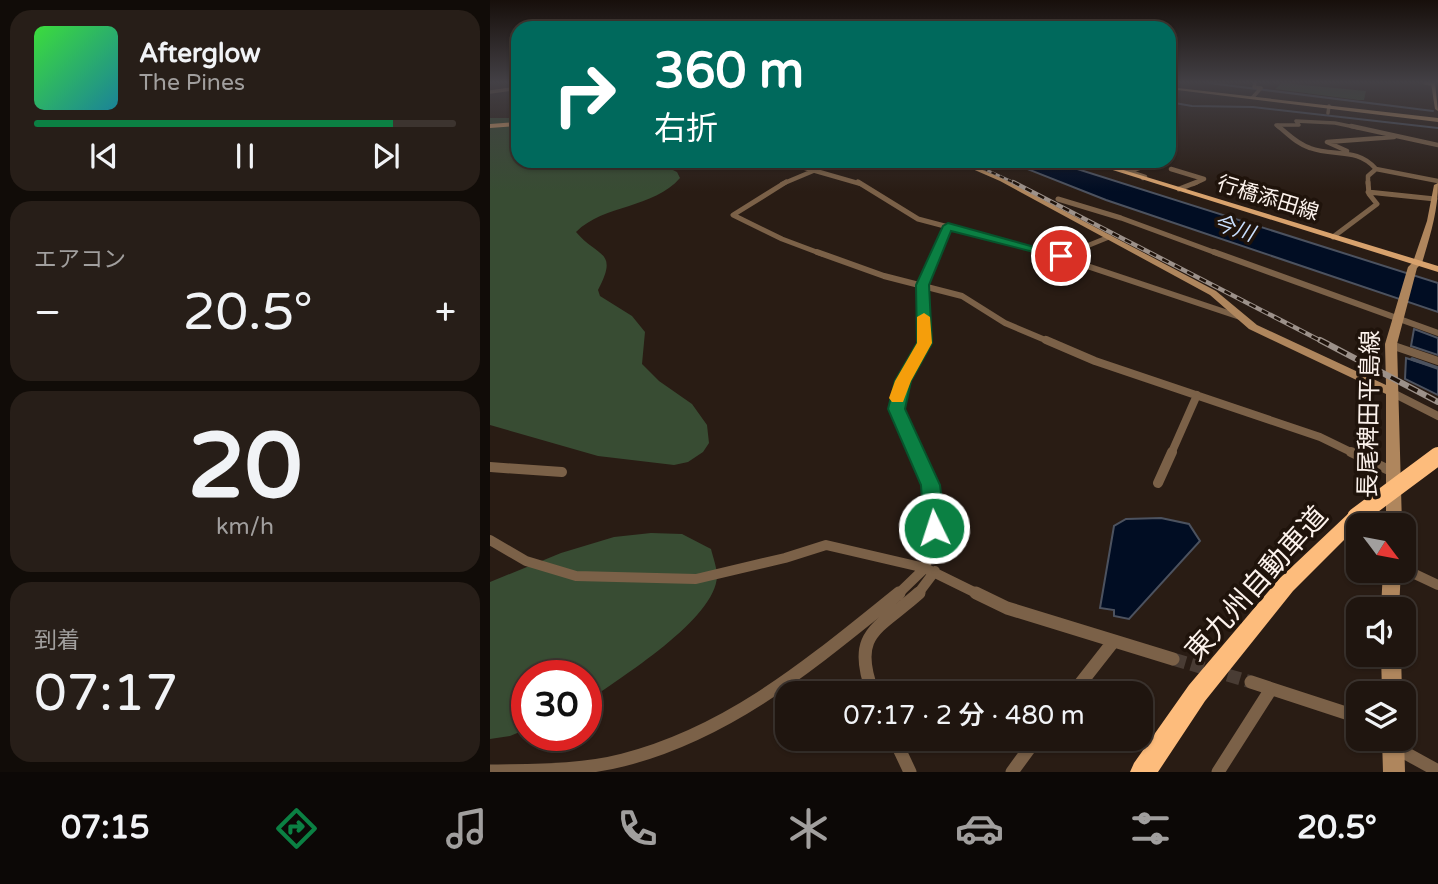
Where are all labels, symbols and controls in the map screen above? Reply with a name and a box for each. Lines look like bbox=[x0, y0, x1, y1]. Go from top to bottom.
text: Afterglow bbox=[139, 38, 261, 69]
text: 360 m bbox=[654, 42, 804, 101]
icon: right bbox=[539, 49, 630, 140]
text: The Pines bbox=[139, 69, 245, 97]
text: 右折 bbox=[654, 110, 718, 148]
icon: previous bbox=[85, 137, 123, 175]
icon: pause bbox=[226, 137, 264, 175]
icon: next bbox=[367, 137, 405, 175]
street label: 行橋添田線 bbox=[1214, 171, 1322, 226]
water label: 今川 bbox=[1210, 210, 1260, 247]
pin bbox=[1031, 226, 1091, 286]
icon: arrive bbox=[1042, 237, 1080, 275]
text: エアコン bbox=[34, 246, 126, 274]
text: 20.5° bbox=[183, 281, 313, 344]
text: − bbox=[34, 290, 61, 336]
text: + bbox=[435, 290, 456, 336]
street label: 長尾稗田平島線 bbox=[1354, 330, 1385, 498]
text: 20 bbox=[188, 412, 302, 522]
position arrow bbox=[897, 491, 971, 565]
street label: 東九州自動車道 bbox=[1179, 499, 1335, 668]
text: km/h bbox=[216, 513, 274, 541]
north arrow bbox=[1346, 513, 1416, 583]
map controls bbox=[1346, 513, 1416, 751]
button: sound bbox=[1346, 597, 1416, 667]
text: 到着 bbox=[34, 627, 80, 655]
speed limit sign: 30 bbox=[511, 660, 602, 751]
text: 07:17 bbox=[34, 662, 178, 725]
button: layers bbox=[1346, 681, 1416, 751]
text: 07:17 · 2 分 · 480 m bbox=[843, 700, 1085, 731]
icon: directions bbox=[272, 804, 321, 853]
icon: music bbox=[442, 804, 491, 853]
icon: phone bbox=[613, 804, 662, 853]
icon: climate bbox=[784, 804, 833, 853]
icon: car bbox=[955, 804, 1004, 853]
icon: filters bbox=[1126, 804, 1175, 853]
text: 07:15 bbox=[61, 809, 150, 847]
text: 20.5° bbox=[1297, 809, 1377, 847]

